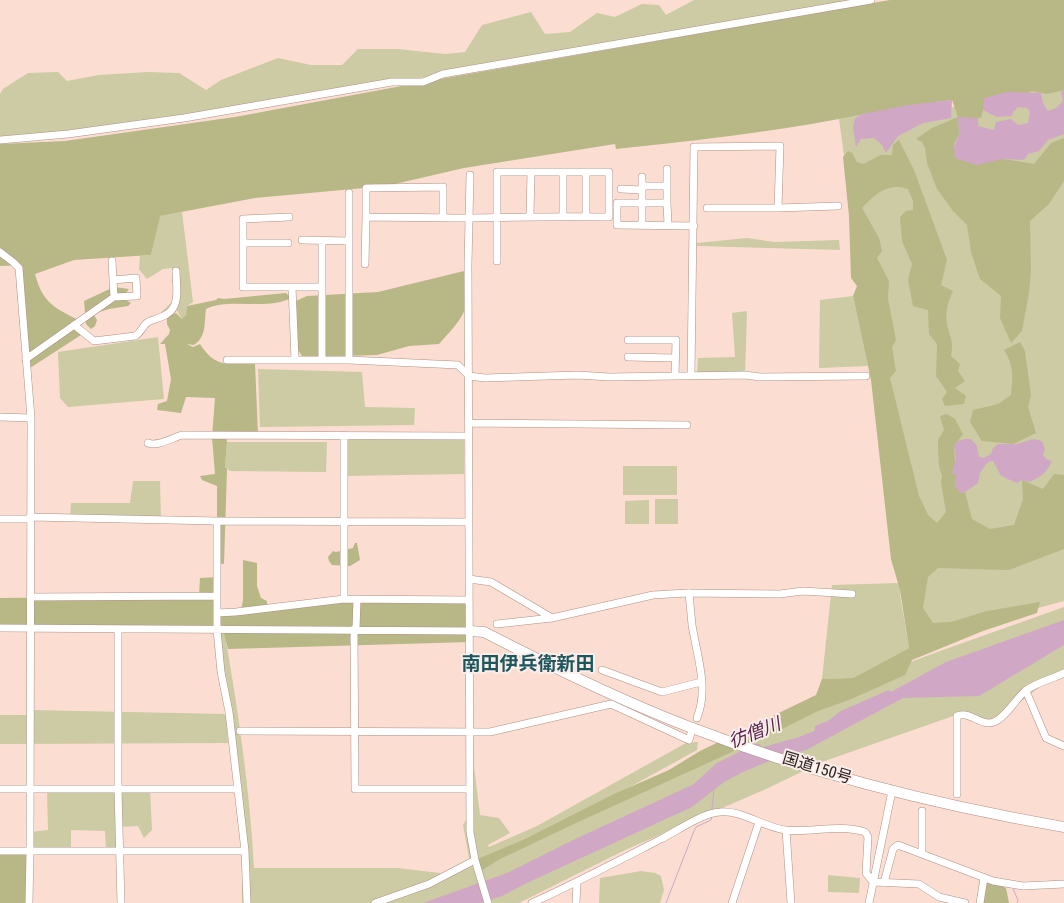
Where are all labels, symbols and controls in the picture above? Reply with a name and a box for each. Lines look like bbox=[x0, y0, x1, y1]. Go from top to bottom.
district label: 南田伊兵衛新田 bbox=[462, 654, 594, 676]
water label: 彷僧川 bbox=[726, 714, 784, 754]
street label: 国道150号 bbox=[780, 749, 854, 789]

